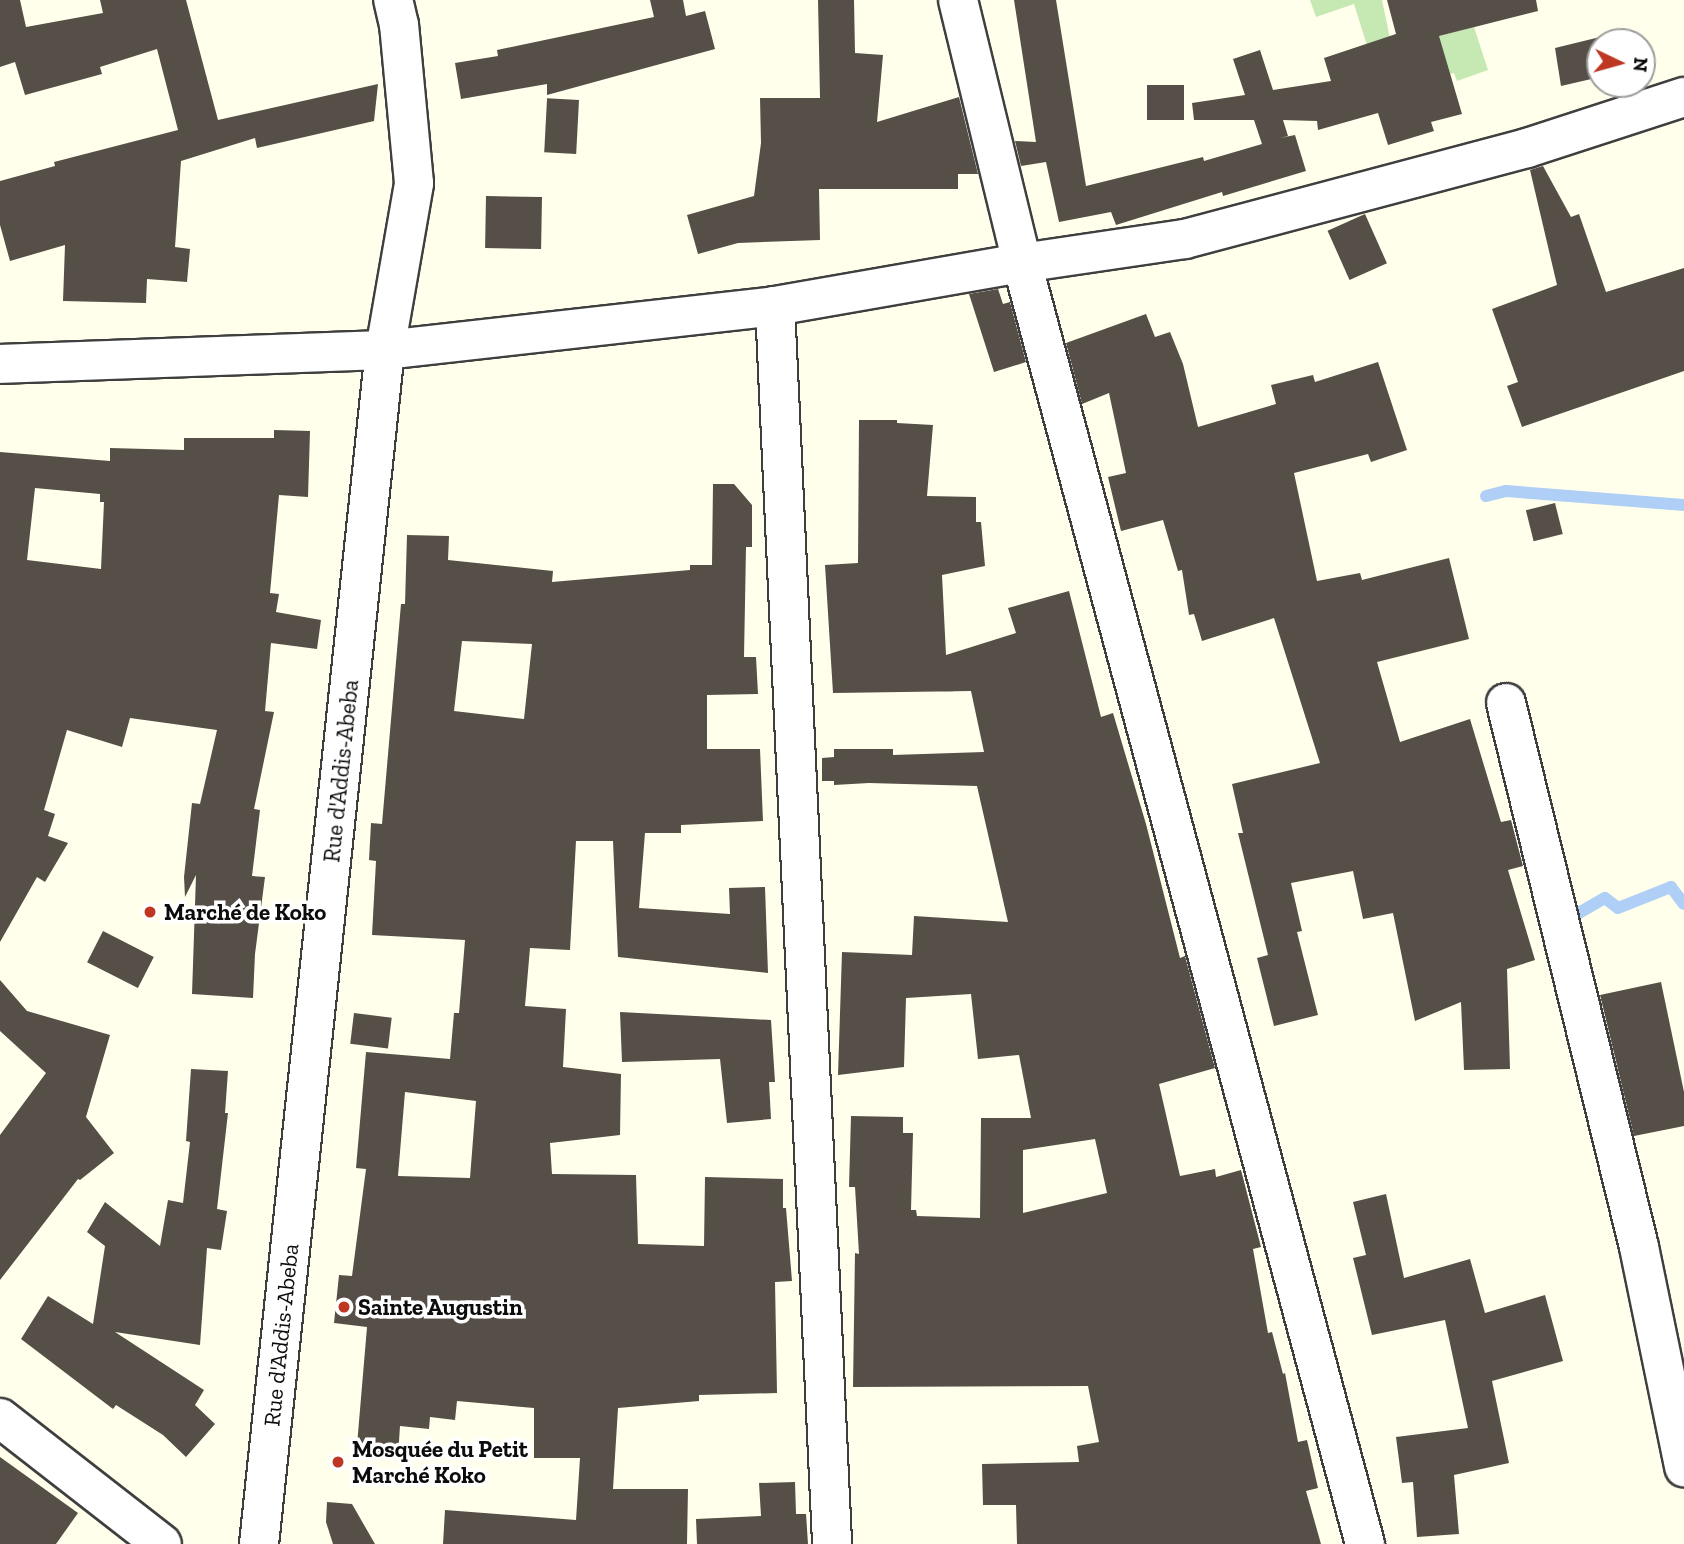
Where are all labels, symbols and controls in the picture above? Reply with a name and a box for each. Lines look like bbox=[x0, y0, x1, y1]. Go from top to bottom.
north arrow bbox=[1586, 28, 1656, 98]
text: N bbox=[1628, 56, 1653, 73]
street label: Rue d'Addis-Abeba bbox=[318, 678, 364, 864]
place label: Marché de Koko bbox=[164, 898, 326, 926]
marker: Marché de Koko bbox=[142, 904, 158, 920]
street label: Rue d'Addis-Abeba bbox=[258, 1242, 304, 1428]
place label: Sainte Augustin bbox=[358, 1293, 523, 1321]
marker: Sainte Augustin bbox=[336, 1299, 352, 1315]
place label: Mosquée du Petit Marché Koko bbox=[352, 1435, 528, 1489]
marker: Mosquée du Petit Marché Koko bbox=[330, 1454, 346, 1470]

